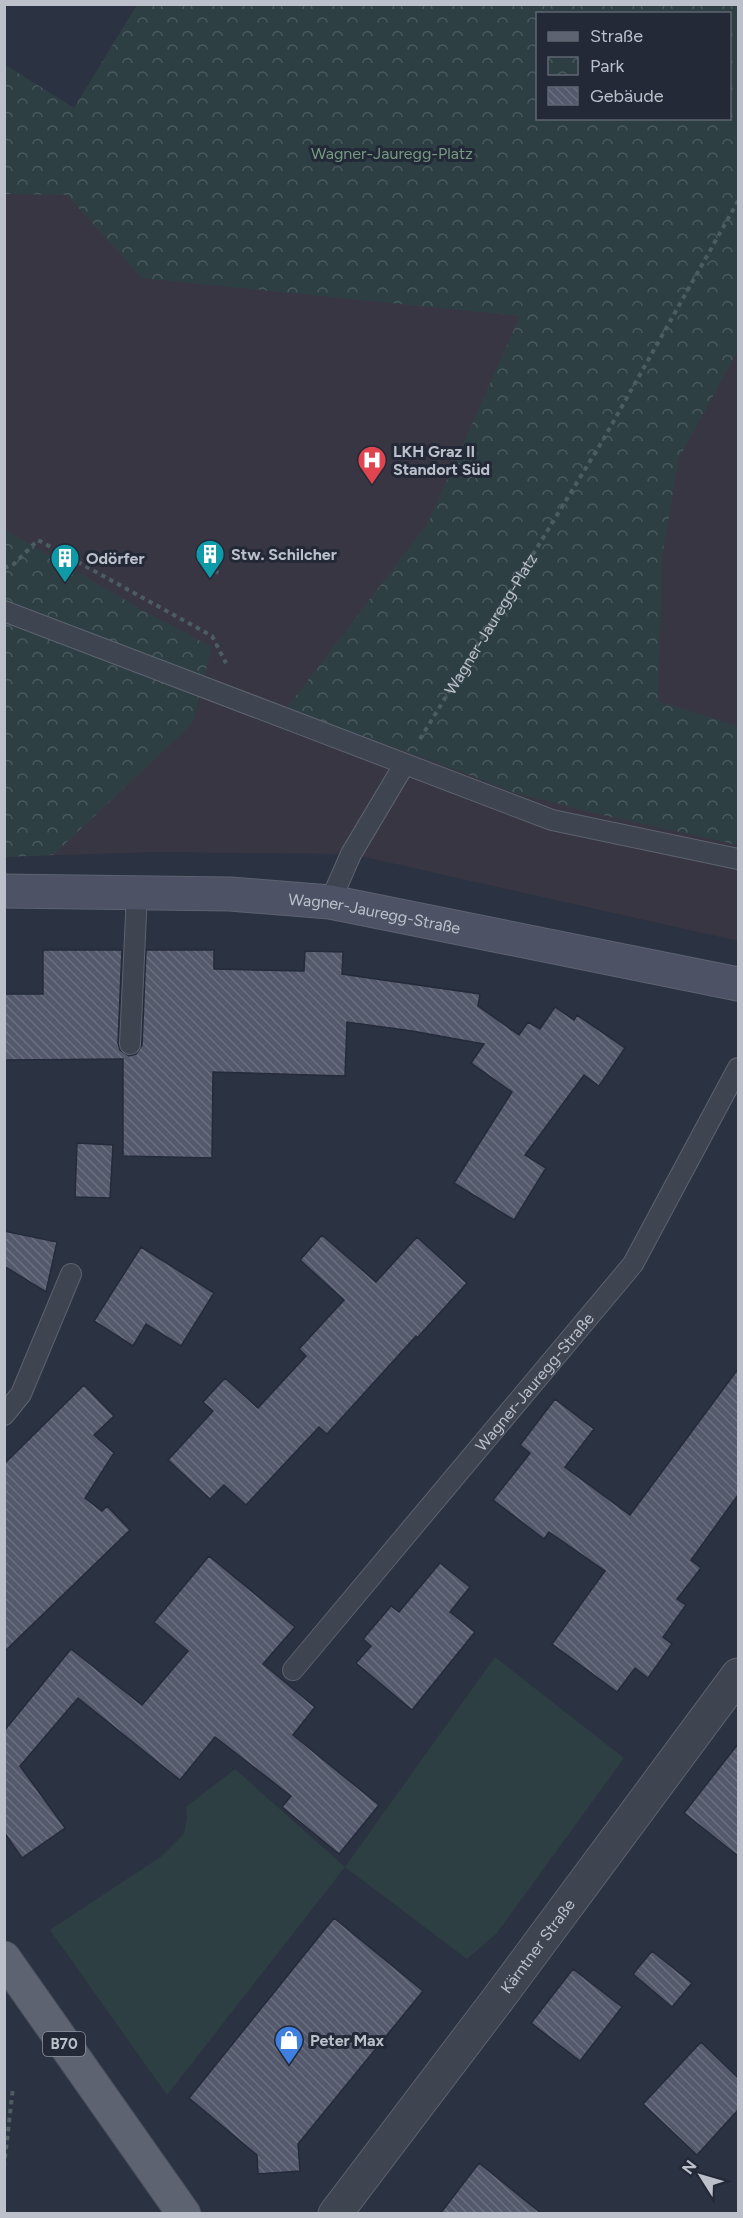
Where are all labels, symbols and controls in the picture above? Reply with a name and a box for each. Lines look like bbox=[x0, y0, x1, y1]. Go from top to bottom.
legend bbox=[536, 12, 731, 120]
text: Straße bbox=[590, 25, 643, 47]
text: Park bbox=[590, 55, 625, 77]
text: Gebäude bbox=[590, 85, 664, 107]
park label: Wagner-Jauregg-Platz bbox=[311, 144, 473, 163]
place label: LKH Graz II Standort Süd bbox=[393, 442, 490, 479]
hospital icon: LKH Graz II Standort Süd bbox=[356, 444, 388, 486]
building icon: Stw. Schilcher bbox=[194, 538, 226, 580]
building icon: Odörfer bbox=[49, 542, 81, 584]
place label: Stw. Schilcher bbox=[231, 545, 337, 564]
place label: Odörfer bbox=[86, 549, 145, 568]
street label: Wagner-Jauregg-Platz bbox=[440, 550, 541, 698]
street label: Wagner-Jauregg-Straße bbox=[288, 889, 462, 938]
street label: Wagner-Jauregg-Straße bbox=[471, 1309, 598, 1455]
street label: Kärntner Straße bbox=[496, 1895, 579, 1997]
shop icon: Peter Max bbox=[273, 2024, 305, 2066]
place label: Peter Max bbox=[310, 2031, 385, 2050]
road number: B70 bbox=[43, 2032, 85, 2056]
north arrow bbox=[671, 2146, 731, 2206]
text: N bbox=[678, 2157, 701, 2178]

